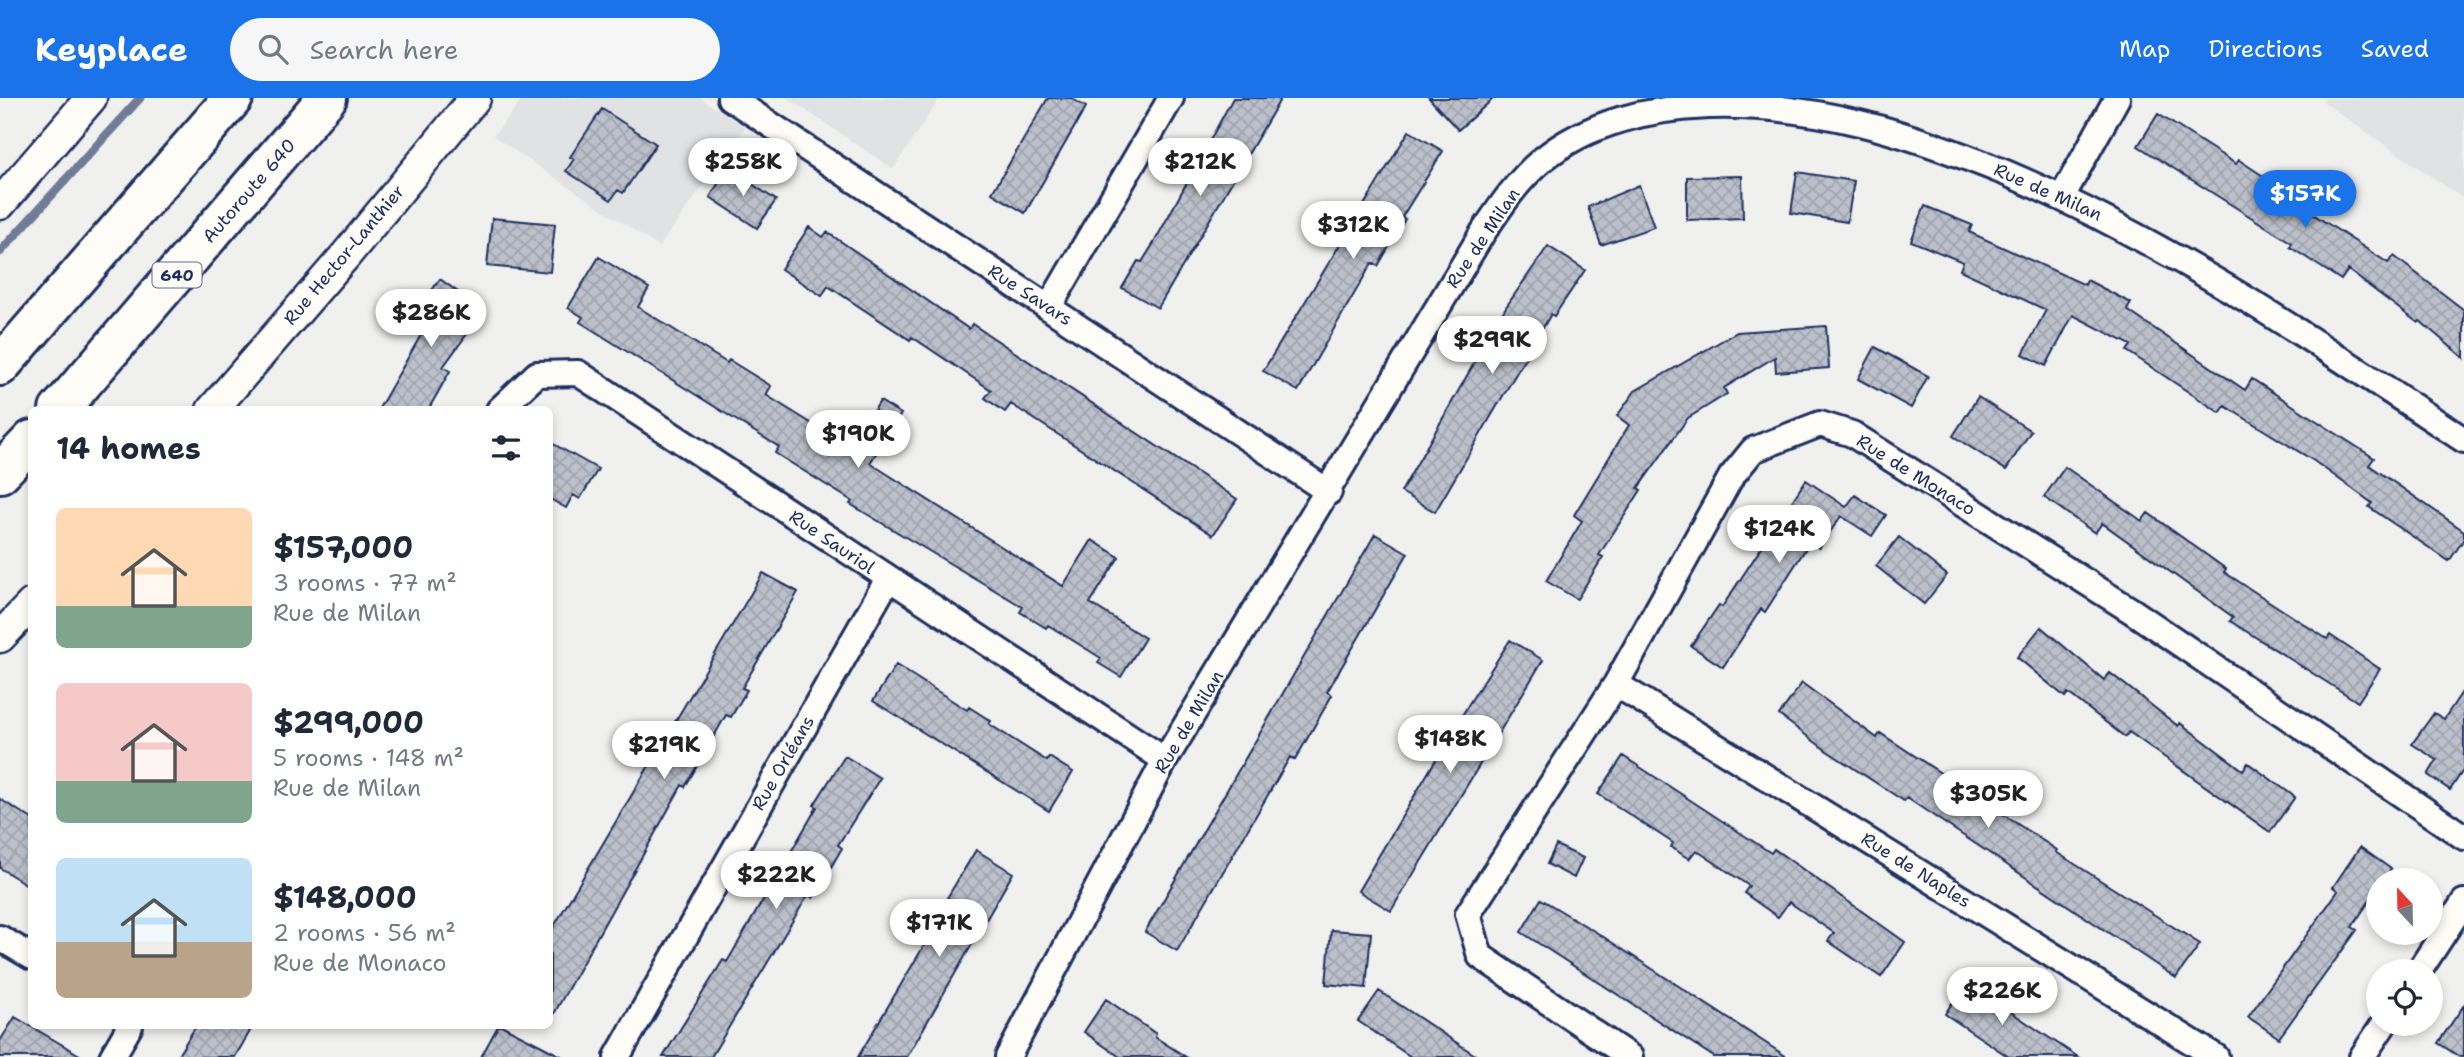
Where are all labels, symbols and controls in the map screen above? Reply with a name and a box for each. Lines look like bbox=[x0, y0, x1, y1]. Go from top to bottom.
search box bbox=[230, 18, 720, 81]
text: Keyplace bbox=[35, 27, 188, 72]
icon: search bbox=[254, 30, 292, 68]
text: Search here bbox=[310, 32, 458, 67]
text: Map bbox=[2119, 33, 2170, 65]
text: Directions bbox=[2208, 33, 2323, 65]
text: Saved bbox=[2361, 33, 2429, 65]
street label: Autoroute 640 bbox=[197, 134, 301, 248]
pin: $258K bbox=[694, 139, 792, 198]
pin: $212K bbox=[1151, 139, 1249, 198]
text: $258K bbox=[704, 146, 782, 176]
text: $212K bbox=[1164, 146, 1236, 176]
street label: Rue de Milan bbox=[1990, 157, 2106, 227]
pin: $157K bbox=[2256, 170, 2354, 230]
text: $157K bbox=[2269, 178, 2341, 208]
street label: Rue Hector-Lanthier bbox=[278, 180, 410, 330]
street label: Rue de Milan bbox=[1441, 183, 1525, 293]
pin: $312K bbox=[1304, 202, 1402, 261]
text: $312K bbox=[1317, 209, 1389, 239]
street label: Rue Savars bbox=[983, 259, 1077, 331]
road number: 640 bbox=[152, 262, 202, 288]
pin: $286K bbox=[382, 289, 480, 349]
text: $286K bbox=[391, 297, 471, 327]
pin: $299K bbox=[1443, 316, 1541, 376]
text: $299K bbox=[1453, 324, 1531, 354]
pin: $190K bbox=[809, 410, 907, 470]
text: $190K bbox=[822, 418, 894, 448]
text: 14 homes bbox=[56, 428, 201, 469]
icon: filters bbox=[487, 429, 525, 467]
street label: Rue de Monaco bbox=[1852, 429, 1980, 521]
street label: Rue Sauriol bbox=[784, 504, 880, 580]
pin: $124K bbox=[1730, 505, 1828, 565]
text: $124K bbox=[1743, 513, 1815, 543]
text: $157,000 bbox=[273, 527, 413, 568]
icon: home bbox=[112, 536, 196, 620]
text: 3 rooms · 77 m² bbox=[273, 568, 457, 598]
text: Rue de Milan bbox=[273, 598, 421, 628]
street label: Rue de Milan bbox=[1149, 666, 1229, 778]
text: $299,000 bbox=[273, 702, 424, 743]
icon: home bbox=[112, 711, 196, 795]
street label: Rue Orléans bbox=[746, 711, 820, 815]
pin: $148K bbox=[1401, 716, 1499, 775]
pin: $219K bbox=[615, 722, 713, 781]
text: $148K bbox=[1414, 723, 1486, 753]
text: $219K bbox=[628, 729, 700, 759]
text: 5 rooms · 148 m² bbox=[273, 743, 464, 773]
pin: $305K bbox=[1939, 770, 2037, 830]
text: Rue de Milan bbox=[273, 773, 421, 803]
text: $305K bbox=[1949, 778, 2027, 808]
street label: Rue de Naples bbox=[1857, 827, 1975, 913]
pin: $222K bbox=[727, 852, 825, 911]
text: $222K bbox=[737, 859, 815, 889]
north arrow bbox=[2366, 868, 2443, 945]
map controls bbox=[2366, 868, 2443, 1036]
text: $148,000 bbox=[273, 877, 417, 918]
icon: home bbox=[112, 886, 196, 970]
pin: $171K bbox=[890, 900, 988, 959]
text: $171K bbox=[906, 907, 972, 937]
text: 2 rooms · 56 m² bbox=[273, 918, 456, 948]
text: Rue de Monaco bbox=[273, 948, 447, 978]
button: locate bbox=[2366, 959, 2443, 1036]
pin: $226K bbox=[1953, 968, 2051, 1027]
text: $226K bbox=[1963, 975, 2041, 1005]

